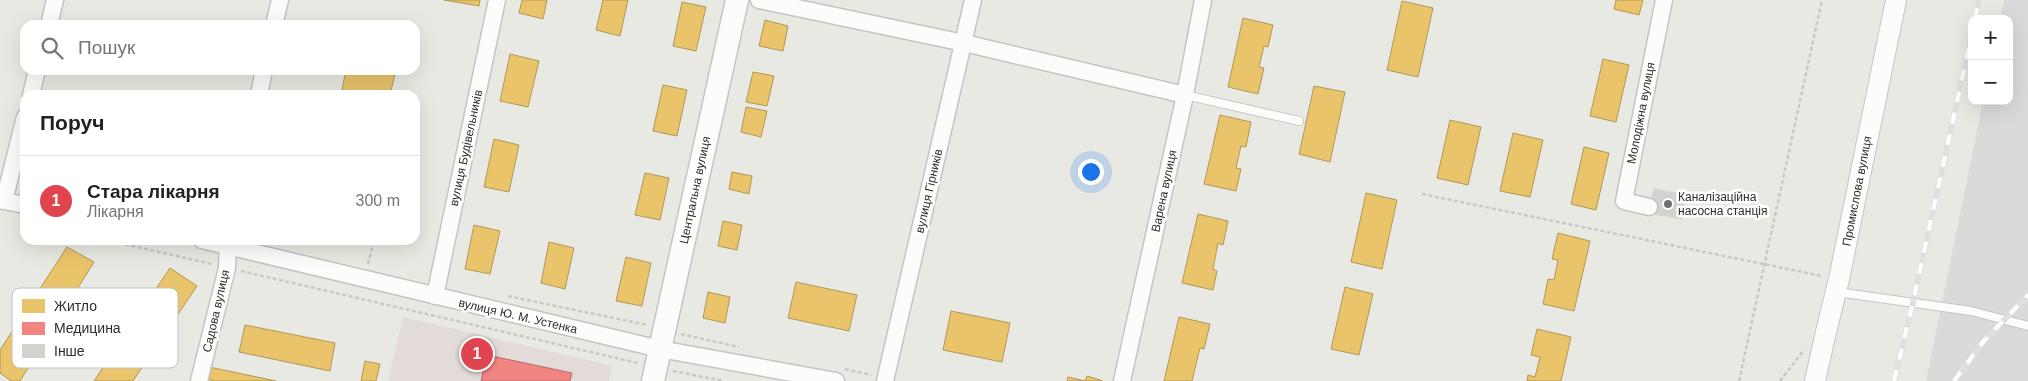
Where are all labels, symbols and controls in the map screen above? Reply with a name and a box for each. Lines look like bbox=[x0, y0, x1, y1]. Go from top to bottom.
map controls bbox=[1968, 15, 2013, 105]
button: + bbox=[1968, 15, 2013, 60]
search box bbox=[20, 20, 420, 75]
icon: search bbox=[38, 34, 66, 62]
text: Пошук bbox=[78, 37, 135, 58]
button: − bbox=[1968, 60, 2013, 105]
street label: Молодіжна вулиця bbox=[1624, 61, 1658, 165]
street label: вулиця Будівельників bbox=[447, 89, 485, 207]
text: Поруч bbox=[40, 111, 104, 134]
street label: Центральна вулиця bbox=[677, 135, 713, 245]
street label: Промислова вулиця bbox=[1839, 135, 1875, 247]
street label: вулиця Гірників bbox=[913, 148, 945, 234]
street label: Варена вулиця bbox=[1148, 149, 1180, 233]
your location bbox=[1078, 159, 1104, 185]
text: Стара лікарня bbox=[87, 181, 220, 202]
place label: Каналізаційна насосна станція bbox=[1678, 190, 1767, 218]
text: 1 bbox=[52, 192, 60, 209]
text: 300 m bbox=[356, 192, 400, 209]
marker: Каналізаційна насосна станція bbox=[1662, 198, 1674, 210]
text: Лікарня bbox=[87, 203, 144, 220]
street label: Садова вулиця bbox=[200, 268, 232, 354]
legend bbox=[12, 288, 178, 368]
street label: вулиця Ю. М. Устенка bbox=[457, 296, 579, 337]
text: Житло bbox=[54, 298, 97, 314]
text: Медицина bbox=[54, 320, 121, 336]
pin: 1 bbox=[461, 335, 493, 373]
text: Інше bbox=[54, 343, 85, 359]

